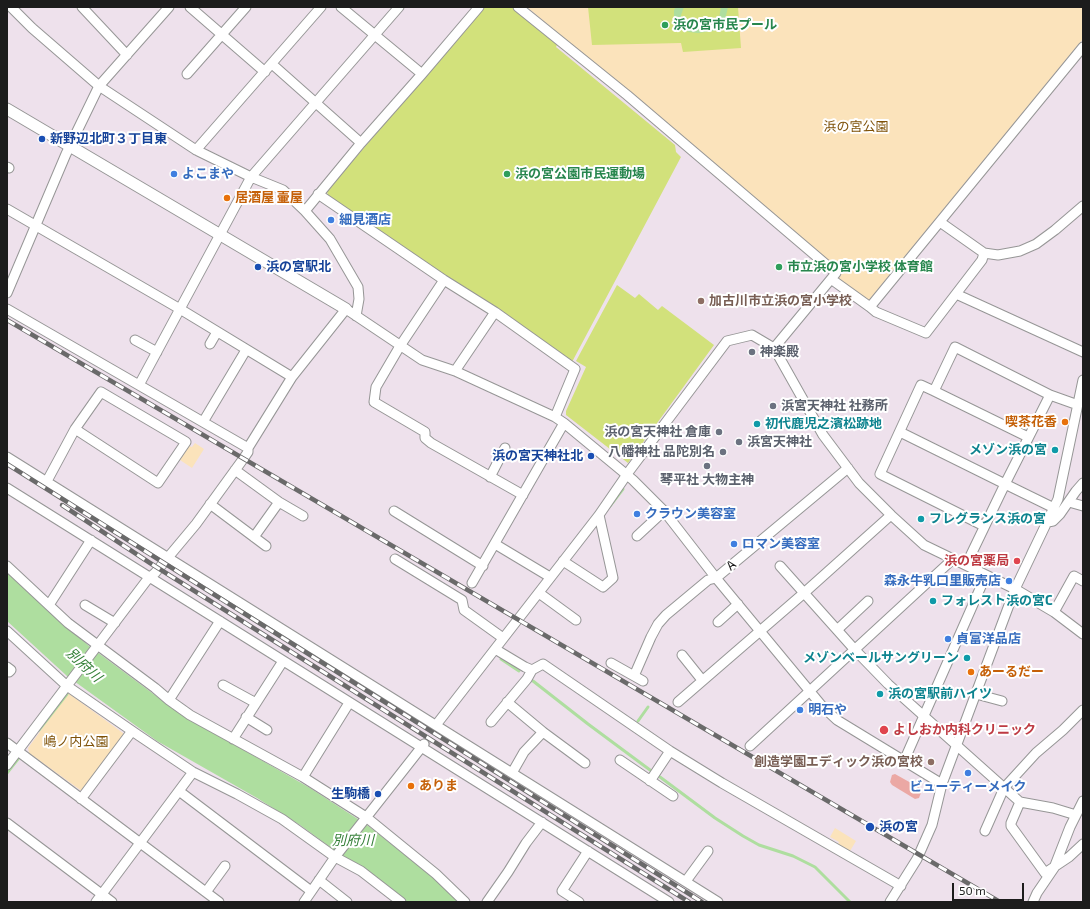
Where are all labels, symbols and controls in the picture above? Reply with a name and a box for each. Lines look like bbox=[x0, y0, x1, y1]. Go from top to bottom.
place label: 浜の宮市民プール bbox=[673, 17, 777, 33]
marker: 浜の宮市民プール bbox=[660, 20, 670, 30]
park label: 浜の宮公園 bbox=[824, 119, 888, 135]
place label: 新野辺北町３丁目東 bbox=[50, 131, 167, 147]
marker: 新野辺北町３丁目東 bbox=[37, 134, 47, 144]
place label: よこまや bbox=[182, 166, 234, 182]
place label: 浜の宮公園市民運動場 bbox=[515, 166, 645, 182]
marker: よこまや bbox=[169, 169, 179, 179]
marker: 浜の宮公園市民運動場 bbox=[502, 169, 512, 179]
place label: 居酒屋 壷屋 bbox=[235, 190, 303, 206]
marker: 居酒屋 壷屋 bbox=[222, 193, 232, 203]
place label: 細見酒店 bbox=[339, 212, 391, 228]
marker: 細見酒店 bbox=[326, 215, 336, 225]
place label: 浜の宮駅北 bbox=[266, 259, 331, 275]
place label: 市立浜の宮小学校 体育館 bbox=[787, 259, 933, 275]
marker: 浜の宮駅北 bbox=[253, 262, 263, 272]
marker: 市立浜の宮小学校 体育館 bbox=[774, 262, 784, 272]
place label: 加古川市立浜の宮小学校 bbox=[709, 293, 852, 309]
marker: 加古川市立浜の宮小学校 bbox=[696, 296, 706, 306]
place label: 神楽殿 bbox=[760, 344, 799, 360]
marker: 神楽殿 bbox=[747, 347, 757, 357]
place label: 浜宮天神社 社務所 bbox=[781, 398, 888, 414]
marker: 浜宮天神社 社務所 bbox=[768, 401, 778, 411]
place label: 喫茶花香 bbox=[1005, 414, 1057, 430]
place label: 初代鹿児之濱松跡地 bbox=[765, 416, 882, 432]
marker: 喫茶花香 bbox=[1060, 417, 1070, 427]
marker: 初代鹿児之濱松跡地 bbox=[752, 419, 762, 429]
place label: 浜の宮天神社 倉庫 bbox=[604, 424, 711, 440]
marker: 浜の宮天神社 倉庫 bbox=[714, 427, 724, 437]
place label: 浜宮天神社 bbox=[747, 434, 812, 450]
marker: 浜宮天神社 bbox=[734, 437, 744, 447]
place label: メゾン浜の宮 bbox=[969, 442, 1047, 458]
place label: 八幡神社 品陀別名 bbox=[608, 444, 715, 460]
marker: メゾン浜の宮 bbox=[1050, 445, 1060, 455]
marker: 八幡神社 品陀別名 bbox=[718, 447, 728, 457]
place label: 浜の宮天神社北 bbox=[492, 448, 583, 464]
marker: 浜の宮天神社北 bbox=[586, 451, 596, 461]
marker: 琴平社 大物主神 bbox=[702, 461, 712, 471]
place label: 琴平社 大物主神 bbox=[660, 472, 754, 488]
place label: クラウン美容室 bbox=[645, 506, 736, 522]
marker: クラウン美容室 bbox=[632, 509, 642, 519]
place label: フレグランス浜の宮 bbox=[929, 511, 1046, 527]
marker: フレグランス浜の宮 bbox=[916, 514, 926, 524]
place label: ロマン美容室 bbox=[742, 536, 820, 552]
marker: ロマン美容室 bbox=[729, 539, 739, 549]
place label: 浜の宮薬局 bbox=[944, 553, 1009, 569]
street label: A bbox=[723, 556, 739, 574]
marker: 浜の宮薬局 bbox=[1012, 556, 1022, 566]
place label: 森永牛乳口里販売店 bbox=[884, 573, 1001, 589]
marker: 森永牛乳口里販売店 bbox=[1004, 576, 1014, 586]
place label: フォレスト浜の宮C bbox=[941, 593, 1053, 609]
marker: フォレスト浜の宮C bbox=[928, 596, 938, 606]
place label: 貞富洋品店 bbox=[956, 631, 1021, 647]
marker: 貞富洋品店 bbox=[943, 634, 953, 644]
water label: 別府川 bbox=[63, 645, 105, 685]
place label: メゾンベールサングリーン bbox=[803, 650, 959, 666]
marker: メゾンベールサングリーン bbox=[962, 653, 972, 663]
place label: あーるだー bbox=[979, 664, 1044, 680]
marker: あーるだー bbox=[966, 667, 976, 677]
place label: 浜の宮駅前ハイツ bbox=[888, 686, 992, 702]
marker: 浜の宮駅前ハイツ bbox=[875, 689, 885, 699]
place label: 明石や bbox=[808, 702, 847, 718]
marker: 明石や bbox=[795, 705, 805, 715]
place label: よしおか内科クリニック bbox=[893, 722, 1036, 738]
marker: よしおか内科クリニック bbox=[878, 724, 890, 736]
park label: 嶋ノ内公園 bbox=[44, 734, 108, 750]
place label: 創造学園エディック浜の宮校 bbox=[754, 754, 923, 770]
marker: 創造学園エディック浜の宮校 bbox=[926, 757, 936, 767]
marker: ビューティーメイク bbox=[963, 768, 973, 778]
place label: ありま bbox=[419, 778, 458, 794]
place label: ビューティーメイク bbox=[910, 779, 1026, 795]
marker: ありま bbox=[406, 781, 416, 791]
place label: 生駒橋 bbox=[331, 786, 370, 802]
marker: 生駒橋 bbox=[373, 789, 383, 799]
place label: 浜の宮 bbox=[879, 819, 918, 835]
marker: 浜の宮 bbox=[864, 821, 876, 833]
water label: 別府川 bbox=[332, 832, 374, 848]
scale bar bbox=[954, 875, 1026, 901]
text: 50 m bbox=[959, 883, 986, 897]

